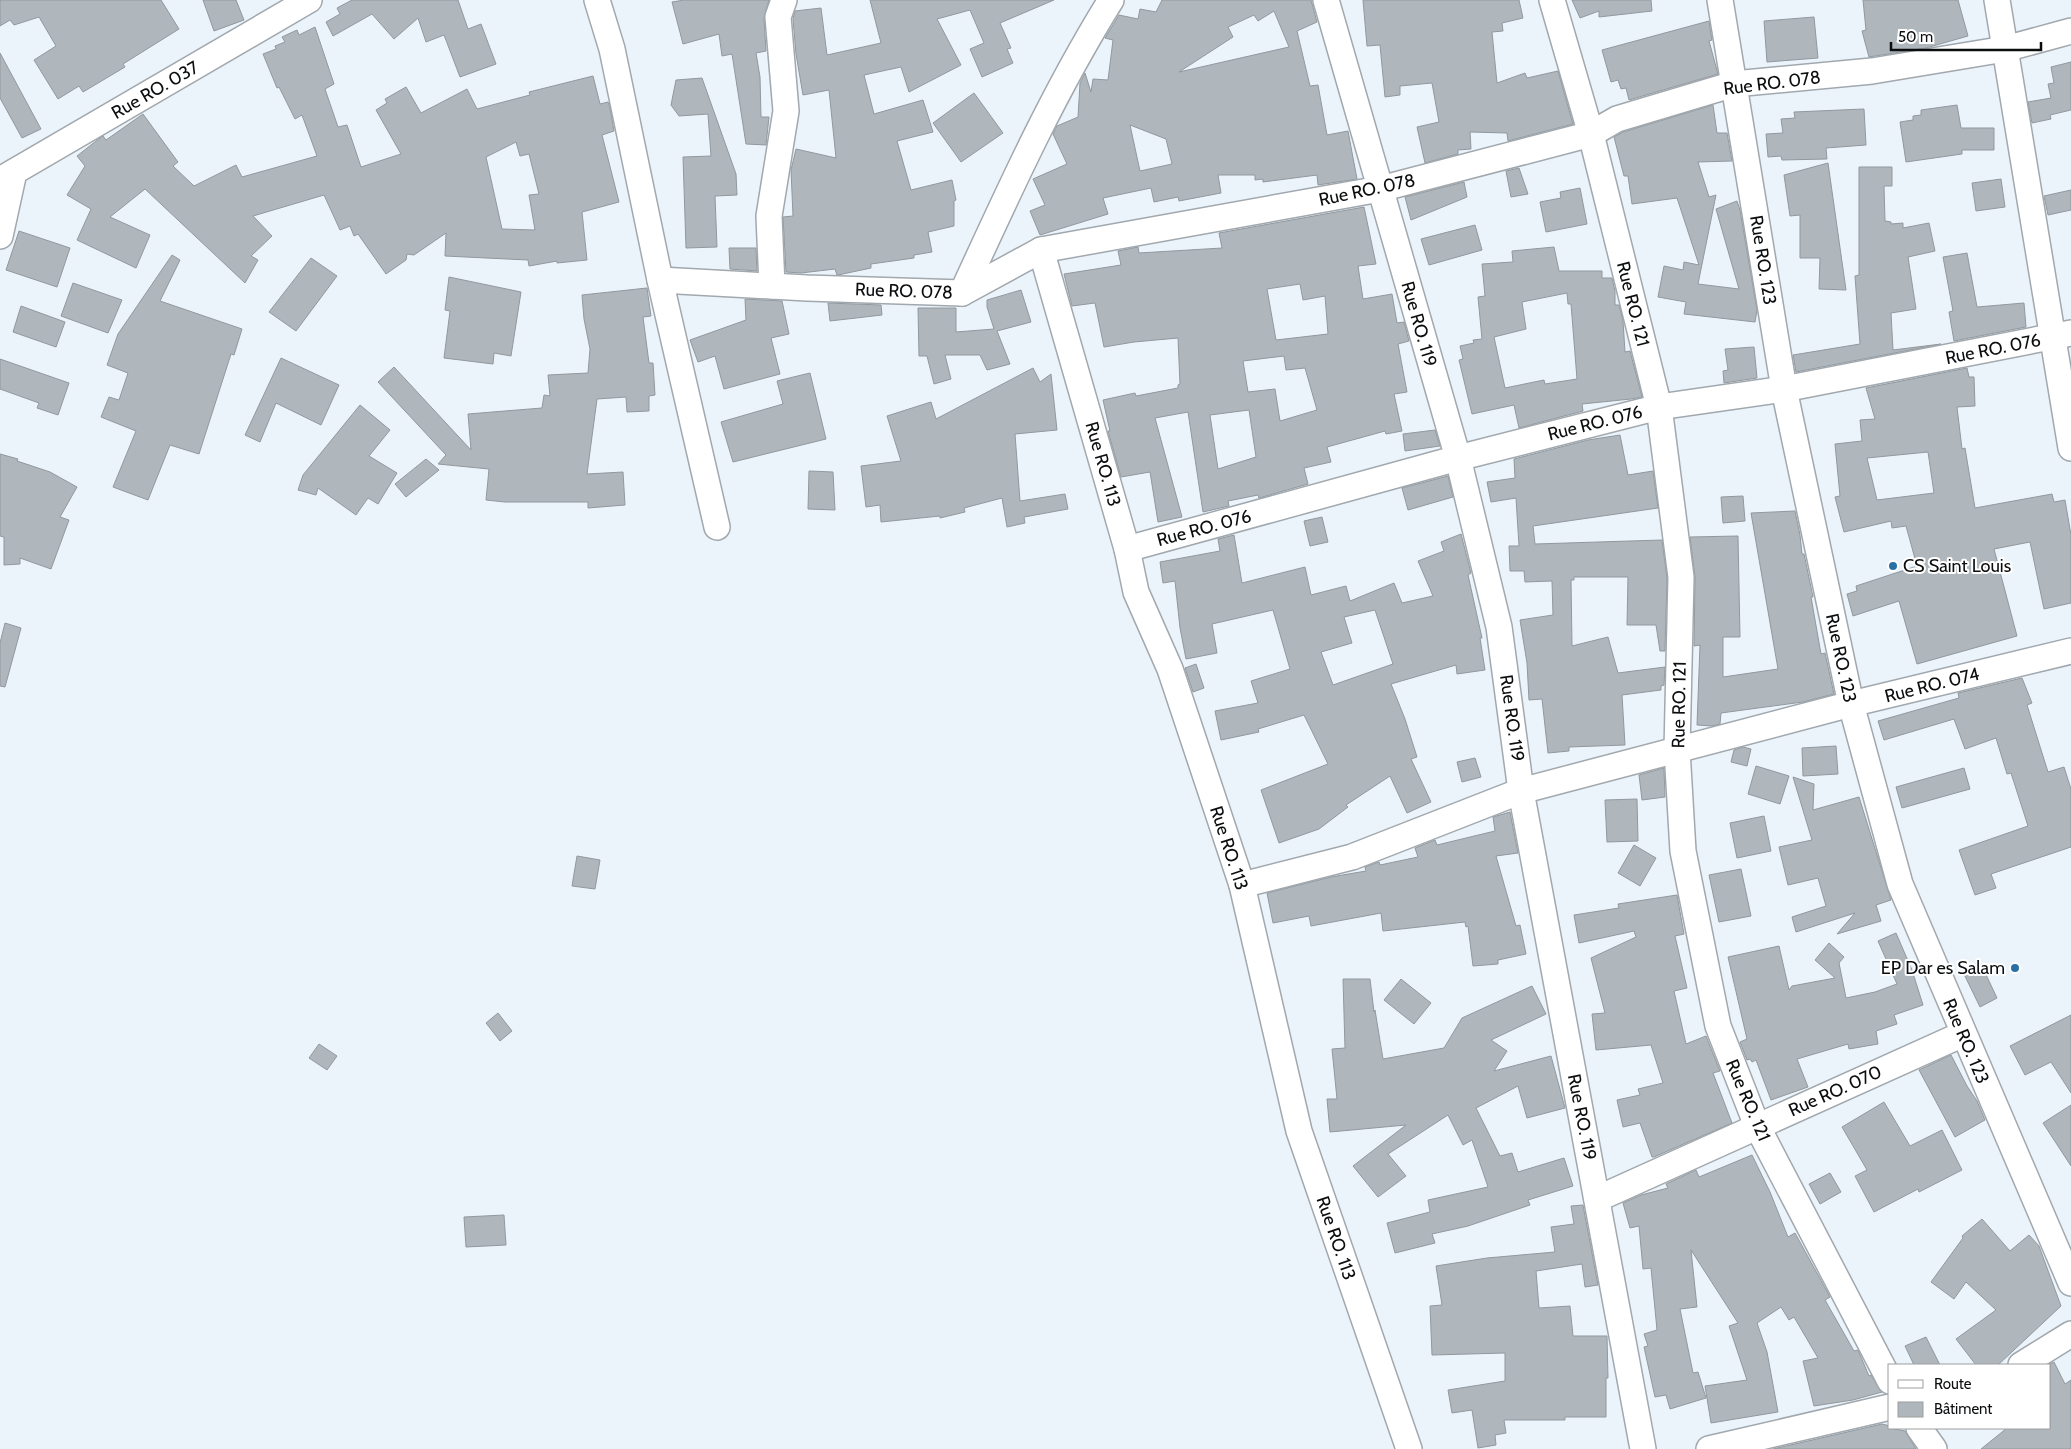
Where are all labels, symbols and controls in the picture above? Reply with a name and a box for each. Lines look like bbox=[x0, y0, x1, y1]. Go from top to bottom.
scale bar bbox=[1891, 20, 2041, 52]
text: 50 m bbox=[1898, 28, 1933, 46]
street label: Rue RO. 037 bbox=[108, 56, 202, 124]
street label: Rue RO. 078 bbox=[1722, 66, 1822, 100]
street label: Rue RO. 078 bbox=[1317, 169, 1417, 211]
street label: Rue RO. 123 bbox=[1745, 214, 1781, 306]
street label: Rue RO. 121 bbox=[1612, 259, 1654, 349]
street label: Rue RO. 078 bbox=[855, 278, 953, 304]
street label: Rue RO. 119 bbox=[1396, 279, 1442, 369]
street label: Rue RO. 076 bbox=[1943, 329, 2043, 369]
street label: Rue RO. 076 bbox=[1545, 401, 1645, 445]
street label: Rue RO. 113 bbox=[1080, 419, 1126, 509]
street label: Rue RO. 076 bbox=[1154, 505, 1254, 551]
place label: CS Saint Louis bbox=[1903, 555, 2011, 577]
marker: CS Saint Louis bbox=[1887, 560, 1899, 572]
street label: Rue RO. 123 bbox=[1821, 611, 1861, 705]
street label: Rue RO. 121 bbox=[1667, 661, 1691, 749]
street label: Rue RO. 074 bbox=[1882, 663, 1982, 707]
street label: Rue RO. 119 bbox=[1495, 673, 1529, 763]
street label: Rue RO. 113 bbox=[1205, 803, 1253, 893]
place label: EP Dar es Salam bbox=[1881, 957, 2005, 979]
marker: EP Dar es Salam bbox=[2009, 962, 2021, 974]
street label: Rue RO. 123 bbox=[1938, 995, 1994, 1087]
street label: Rue RO. 121 bbox=[1721, 1056, 1775, 1144]
street label: Rue RO. 070 bbox=[1785, 1061, 1885, 1121]
street label: Rue RO. 119 bbox=[1563, 1072, 1601, 1162]
street label: Rue RO. 113 bbox=[1311, 1193, 1361, 1283]
legend bbox=[1888, 1364, 2051, 1429]
text: Route bbox=[1934, 1375, 1972, 1393]
text: Bâtiment bbox=[1934, 1400, 1992, 1418]

